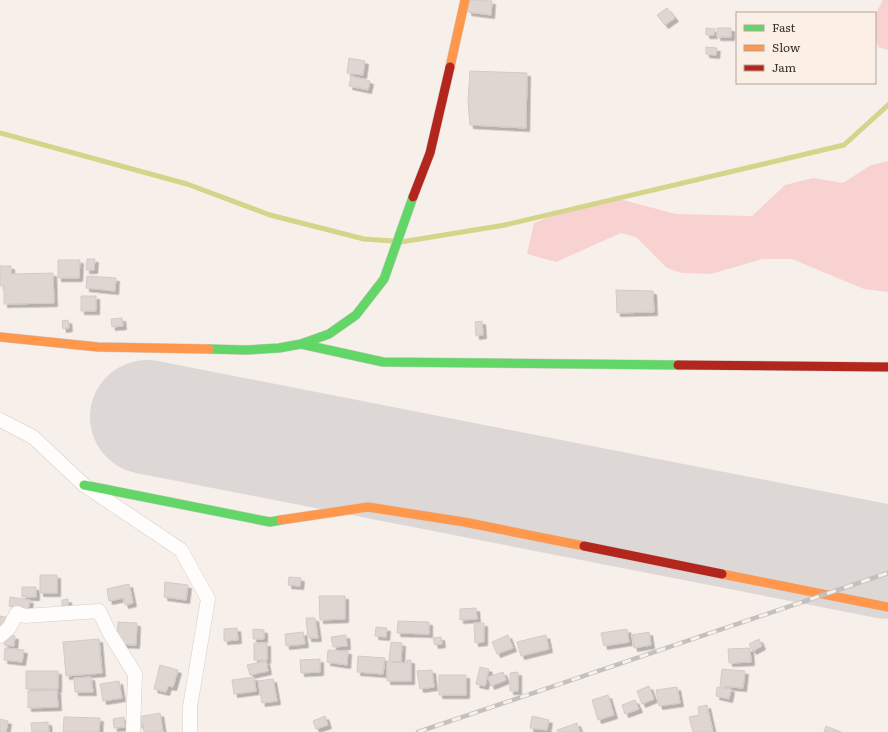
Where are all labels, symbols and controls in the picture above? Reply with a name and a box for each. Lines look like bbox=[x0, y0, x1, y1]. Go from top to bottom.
legend bbox=[736, 12, 876, 84]
text: Fast bbox=[772, 18, 796, 36]
text: Slow bbox=[772, 38, 801, 56]
text: Jam bbox=[772, 58, 797, 76]

